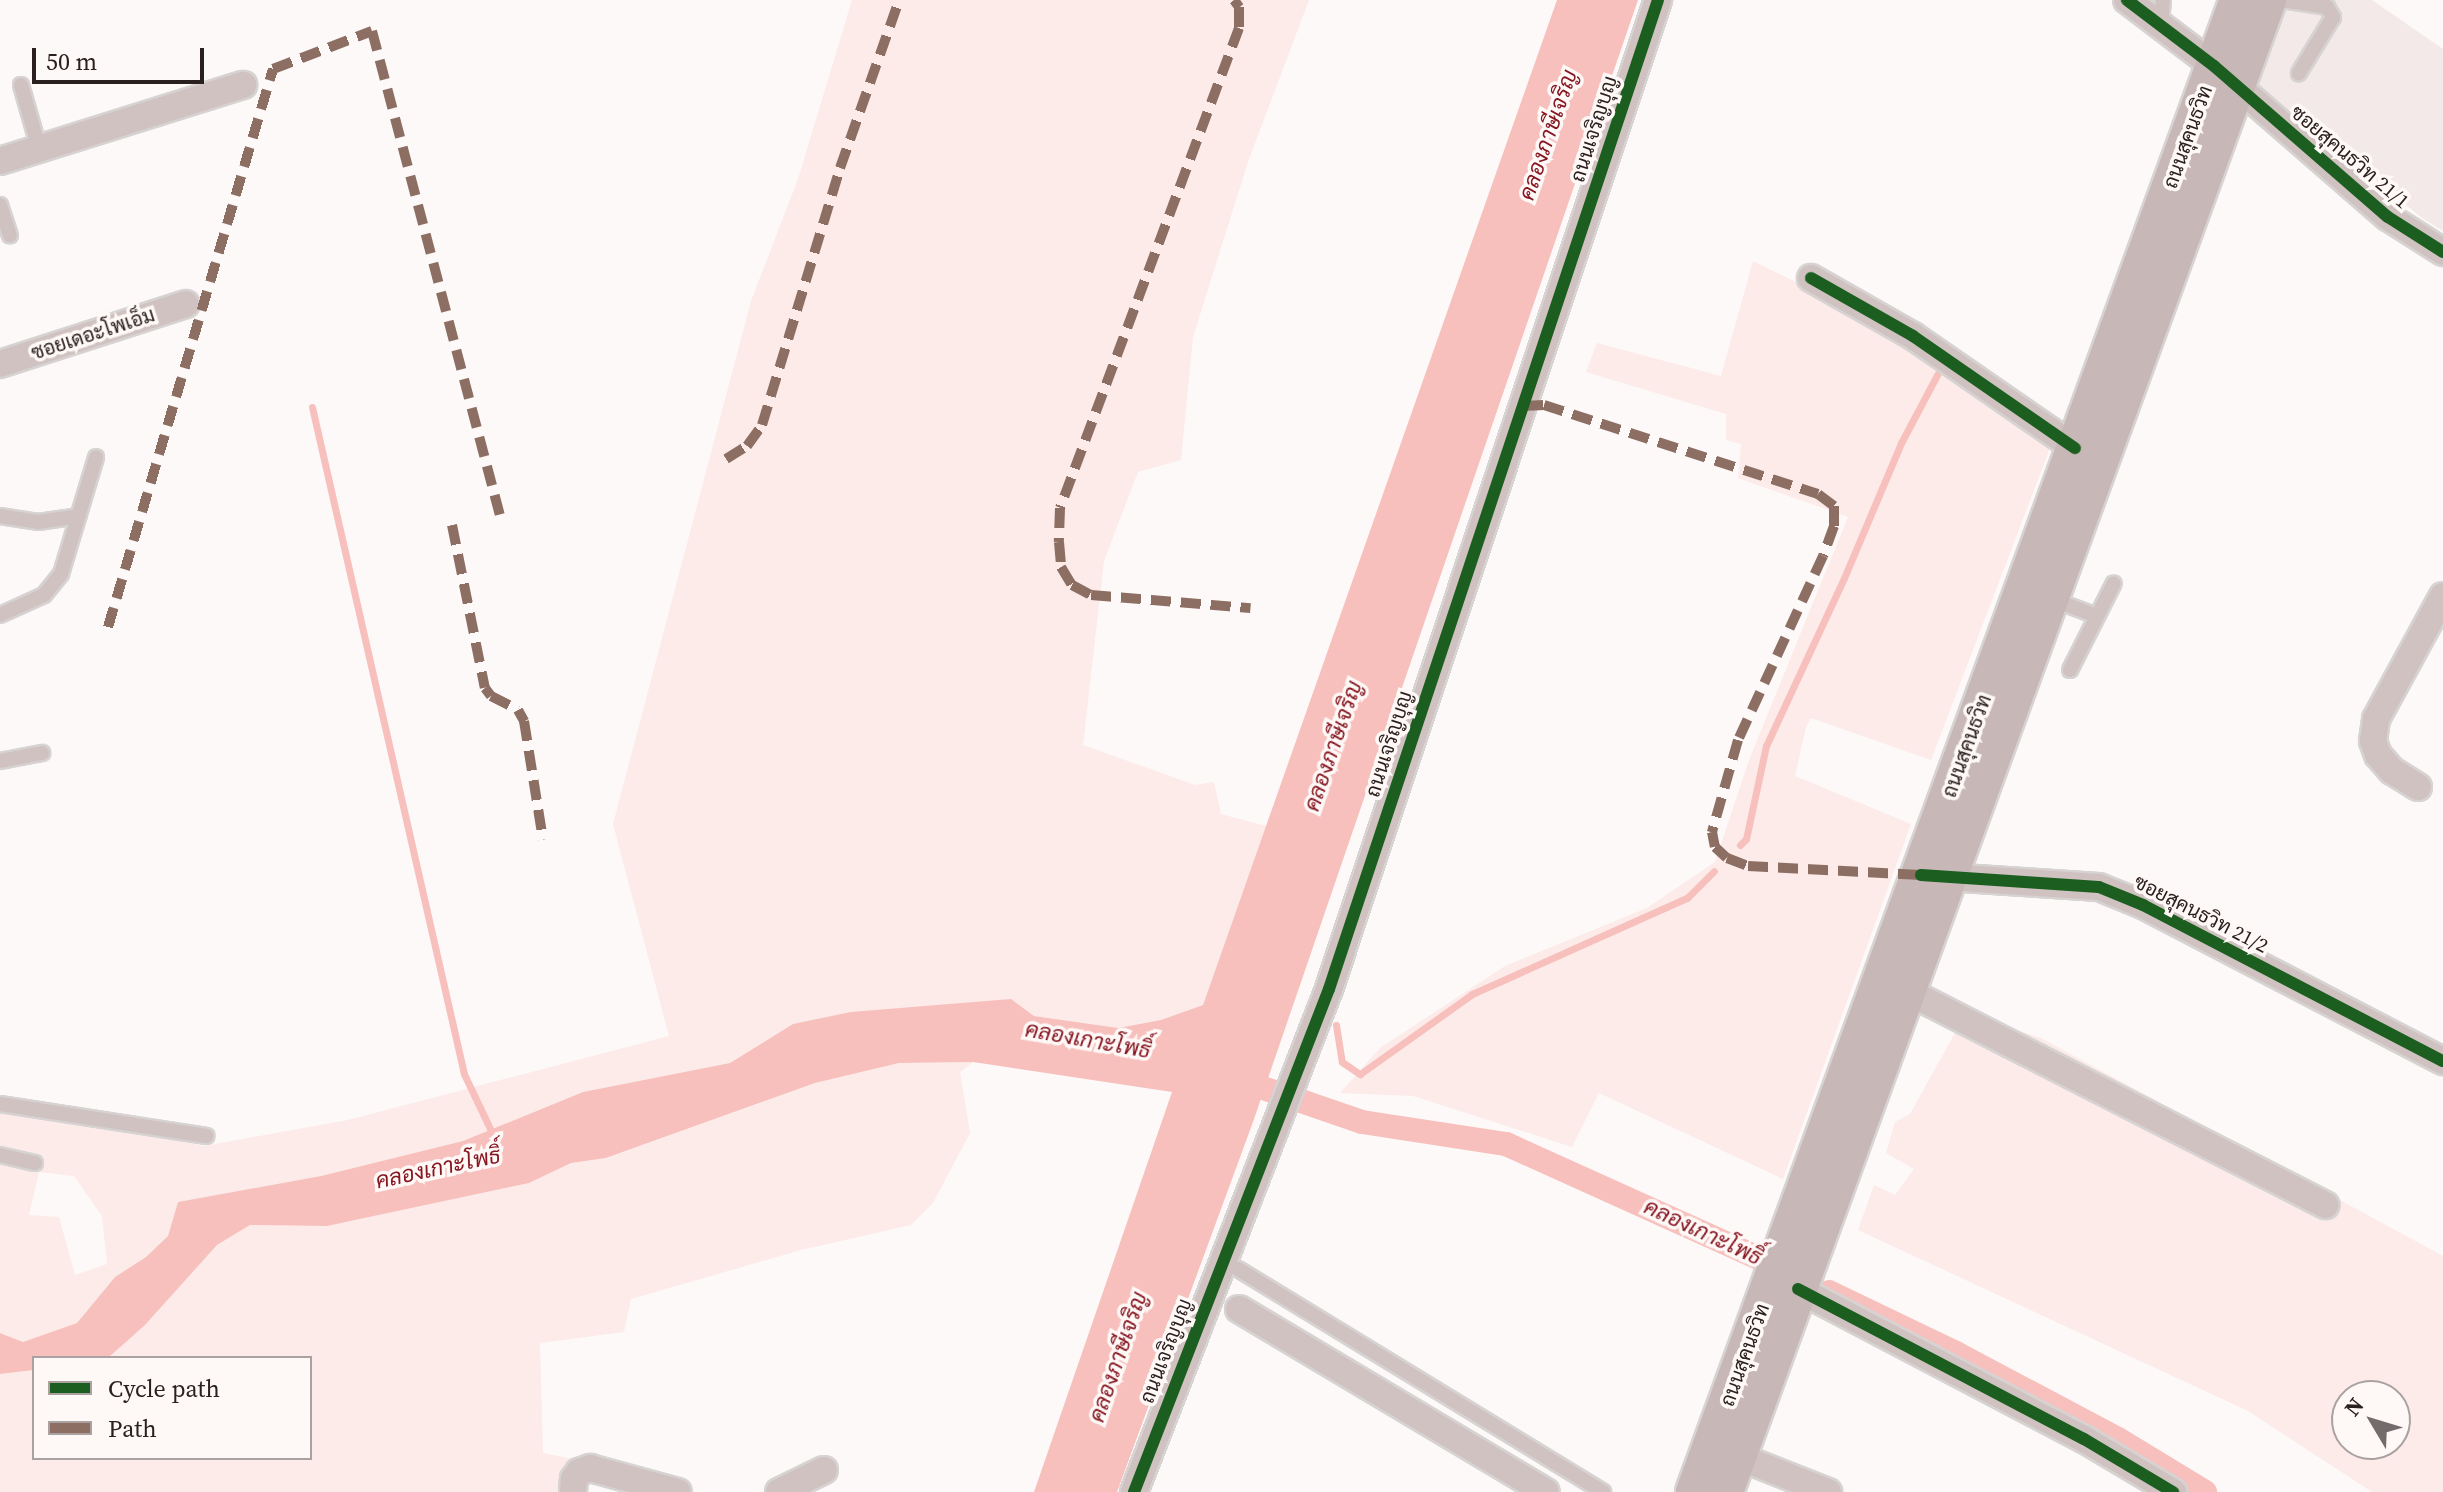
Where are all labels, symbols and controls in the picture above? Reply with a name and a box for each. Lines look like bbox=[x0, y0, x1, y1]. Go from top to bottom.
scale bar bbox=[36, 32, 208, 82]
text: 50 m bbox=[46, 45, 97, 78]
water label: คลองภาษีเจริญ bbox=[1513, 66, 1583, 204]
street label: ถนนเจริญบุญ bbox=[1566, 73, 1622, 185]
street label: ถนนสุคนธวิท bbox=[2158, 82, 2218, 192]
street label: ซอยสุคนธวิท 21/1 bbox=[2286, 100, 2414, 214]
street label: ซอยเดอะโพเอ็ม bbox=[28, 303, 158, 365]
water label: คลองภาษีเจริญ bbox=[1298, 677, 1368, 815]
street label: ถนนเจริญบุญ bbox=[1361, 688, 1417, 800]
street label: ถนนสุคนธวิท bbox=[1937, 691, 1997, 801]
street label: ซอยสุคนธวิท 21/2 bbox=[2130, 870, 2272, 958]
water label: คลองเกาะโพธิ์ bbox=[1023, 1016, 1153, 1064]
water label: คลองเกาะโพธิ์ bbox=[373, 1142, 503, 1194]
water label: คลองเกาะโพธิ์ bbox=[1640, 1193, 1766, 1271]
water label: คลองภาษีเจริญ bbox=[1083, 1288, 1153, 1426]
street label: ถนนเจริญบุญ bbox=[1135, 1295, 1197, 1407]
street label: ถนนสุคนธวิท bbox=[1715, 1300, 1775, 1410]
legend bbox=[32, 1356, 312, 1460]
text: Cycle path bbox=[108, 1372, 220, 1405]
north arrow bbox=[2331, 1380, 2411, 1460]
text: N bbox=[2337, 1391, 2370, 1422]
text: Path bbox=[108, 1412, 157, 1445]

